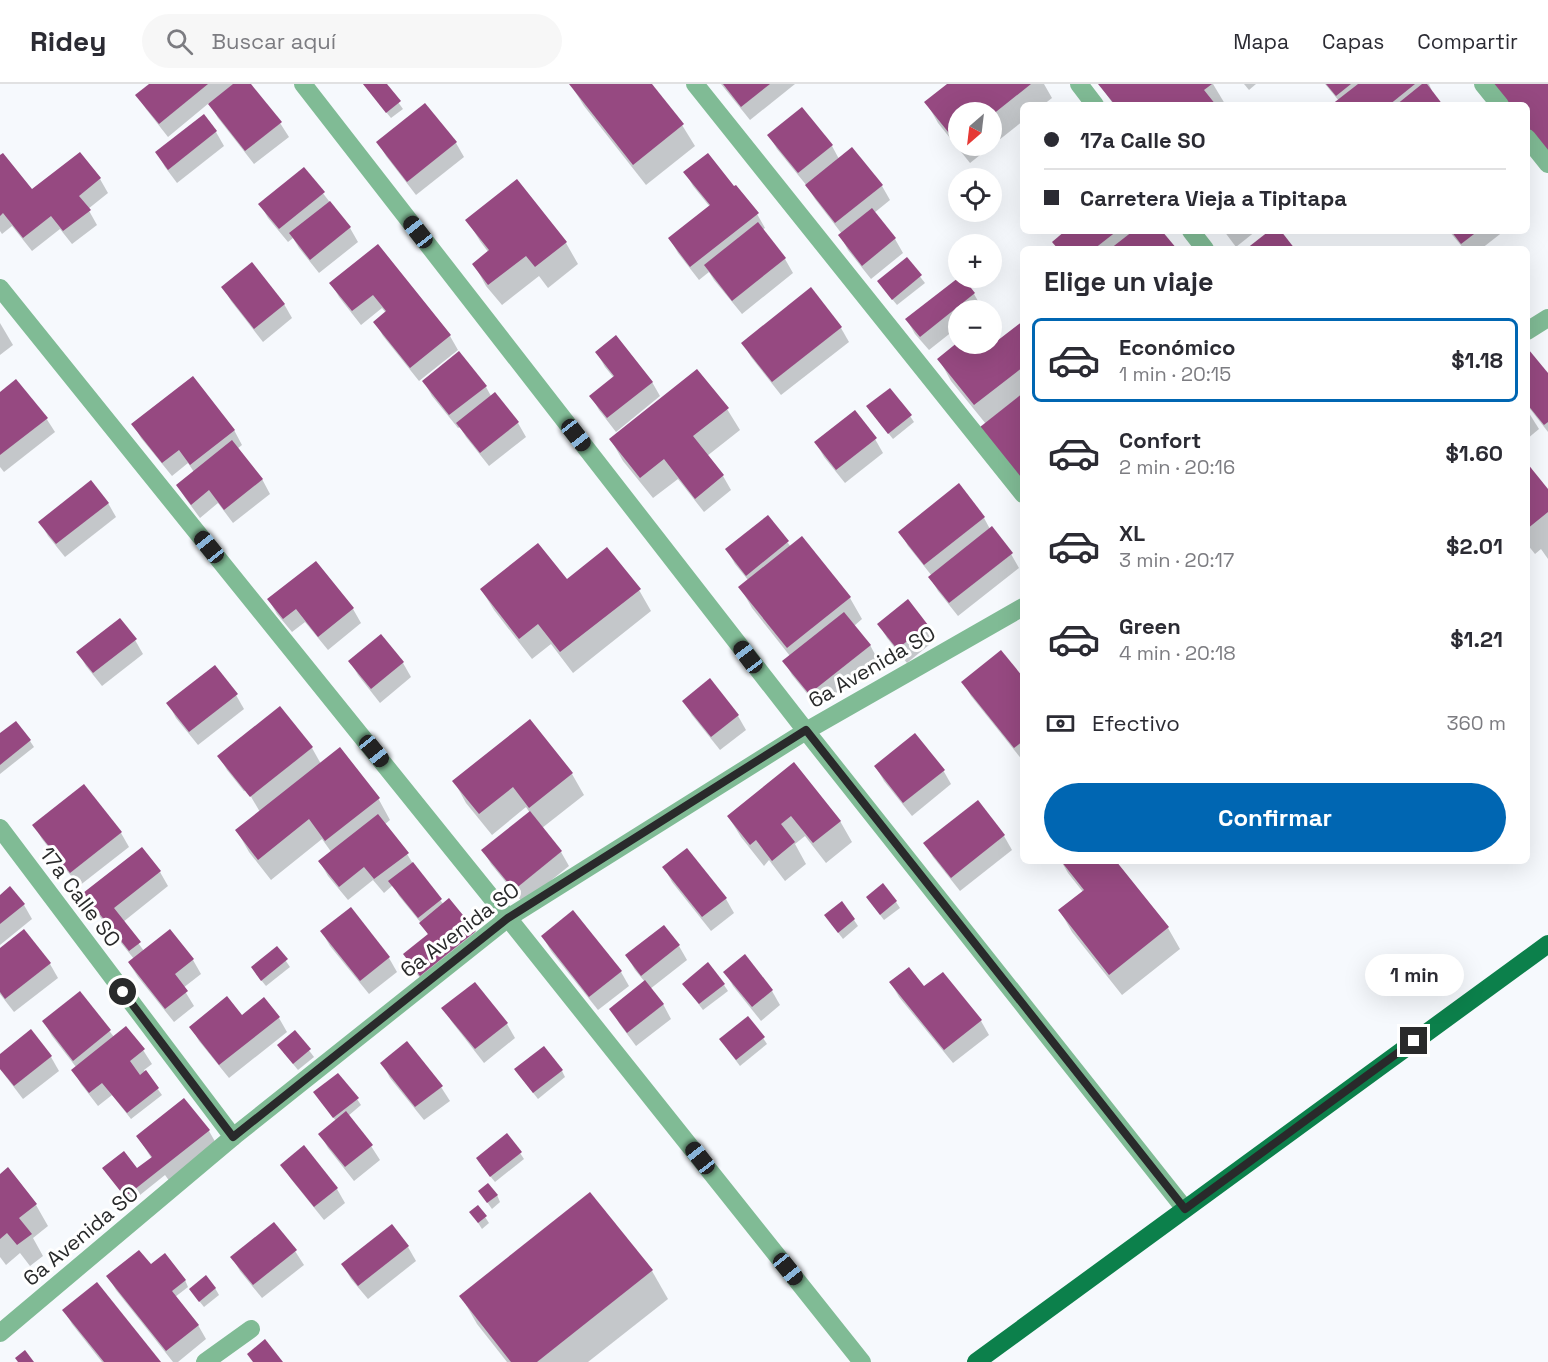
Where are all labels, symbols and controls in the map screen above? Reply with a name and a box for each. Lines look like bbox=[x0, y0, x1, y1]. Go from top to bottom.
search box bbox=[142, 14, 562, 68]
text: Ridey bbox=[30, 23, 106, 59]
icon: search bbox=[163, 25, 196, 58]
text: Buscar aquí bbox=[211, 27, 336, 55]
text: Mapa bbox=[1233, 28, 1289, 55]
text: Capas bbox=[1322, 28, 1384, 55]
text: Compartir bbox=[1417, 28, 1518, 55]
north arrow bbox=[948, 102, 1002, 156]
map controls bbox=[948, 102, 1002, 354]
text: 17a Calle SO bbox=[1080, 126, 1206, 154]
button: locate bbox=[948, 168, 1002, 222]
text: Carretera Vieja a Tipitapa bbox=[1080, 184, 1347, 212]
car bbox=[400, 212, 436, 252]
button: + bbox=[948, 234, 1002, 288]
text: Elige un viaje bbox=[1044, 264, 1214, 299]
button: − bbox=[948, 300, 1002, 354]
icon: car bbox=[1047, 333, 1101, 387]
text: Económico bbox=[1119, 333, 1236, 361]
text: $1.18 bbox=[1451, 346, 1503, 374]
text: 1 min · 20:15 bbox=[1119, 361, 1231, 387]
car bbox=[558, 415, 594, 455]
icon: car bbox=[1047, 426, 1101, 480]
text: Confort bbox=[1119, 426, 1201, 454]
text: $1.60 bbox=[1446, 439, 1503, 467]
text: 2 min · 20:16 bbox=[1119, 454, 1235, 480]
icon: car bbox=[1047, 519, 1101, 573]
text: XL bbox=[1119, 519, 1145, 547]
car bbox=[191, 527, 227, 567]
text: $2.01 bbox=[1446, 532, 1503, 560]
text: 3 min · 20:17 bbox=[1119, 547, 1234, 573]
icon: car bbox=[1047, 612, 1101, 666]
text: Green bbox=[1119, 612, 1181, 640]
street label: 6a Avenida SO bbox=[803, 619, 940, 714]
text: $1.21 bbox=[1450, 625, 1503, 653]
car bbox=[730, 637, 766, 677]
text: 4 min · 20:18 bbox=[1119, 640, 1236, 666]
icon: cash bbox=[1044, 707, 1077, 740]
text: Efectivo bbox=[1092, 709, 1180, 737]
text: 360 m bbox=[1447, 710, 1506, 736]
car bbox=[356, 731, 392, 771]
button: Confirmar bbox=[1044, 783, 1506, 852]
street label: 17a Calle SO bbox=[34, 841, 127, 952]
street label: 6a Avenida SO bbox=[395, 876, 525, 983]
callout: 1 min bbox=[1364, 954, 1464, 996]
text: 1 min bbox=[1390, 962, 1439, 988]
route start bbox=[109, 978, 136, 1005]
route end bbox=[1400, 1027, 1427, 1054]
car bbox=[682, 1138, 718, 1178]
street label: 6a Avenida SO bbox=[18, 1180, 144, 1292]
car bbox=[770, 1249, 806, 1289]

